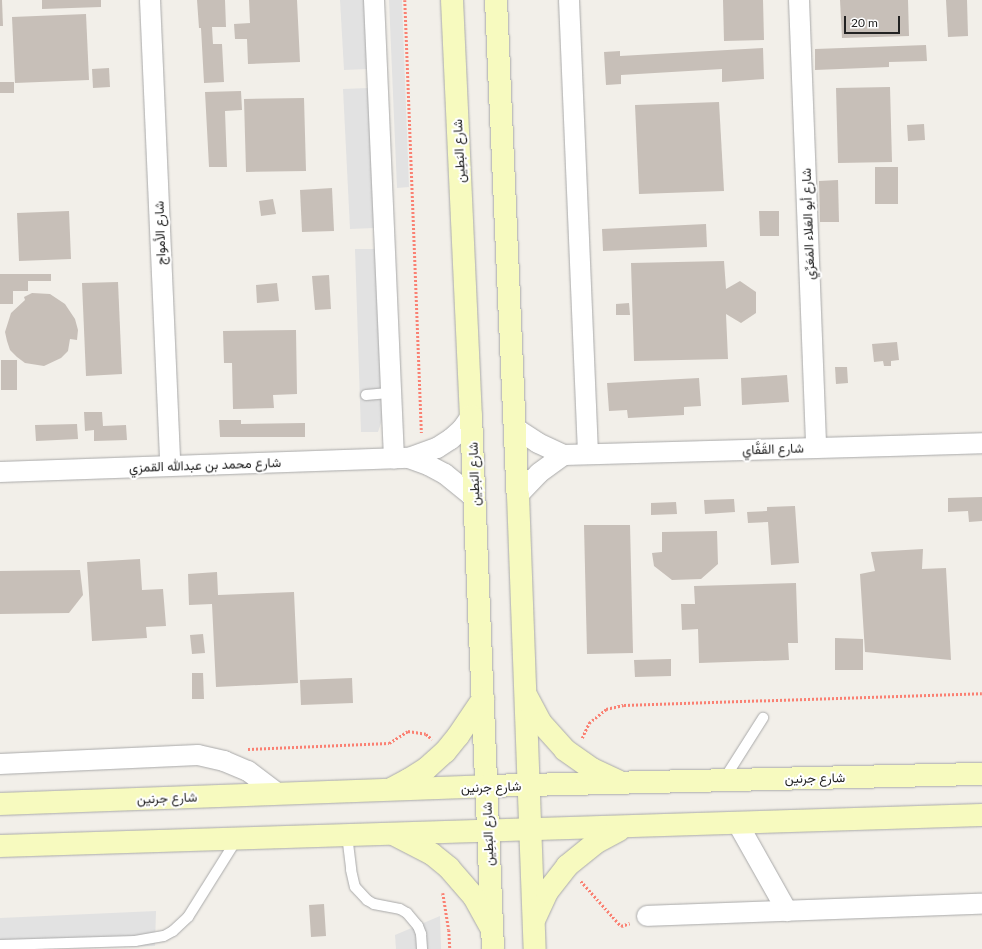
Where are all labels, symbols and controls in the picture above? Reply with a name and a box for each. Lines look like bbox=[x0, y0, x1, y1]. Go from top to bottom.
scale bar bbox=[846, 8, 902, 34]
text: 20 m bbox=[851, 15, 878, 30]
street label: شارع البَطِين bbox=[450, 119, 468, 183]
street label: شارع أبو العَلاء المَعَرِّي bbox=[798, 168, 818, 280]
street label: شارع الأمواج bbox=[151, 201, 169, 265]
street label: شارع القَفَّاي bbox=[742, 440, 804, 458]
street label: شارع البَطِين bbox=[465, 442, 483, 506]
street label: شارع محمد بن عبدالله القمزي bbox=[129, 455, 281, 475]
street label: شارع جرنين bbox=[785, 770, 845, 786]
street label: شارع جرنين bbox=[460, 778, 522, 796]
street label: شارع جرنين bbox=[136, 789, 198, 807]
street label: شارع البَطِين bbox=[479, 802, 497, 866]

